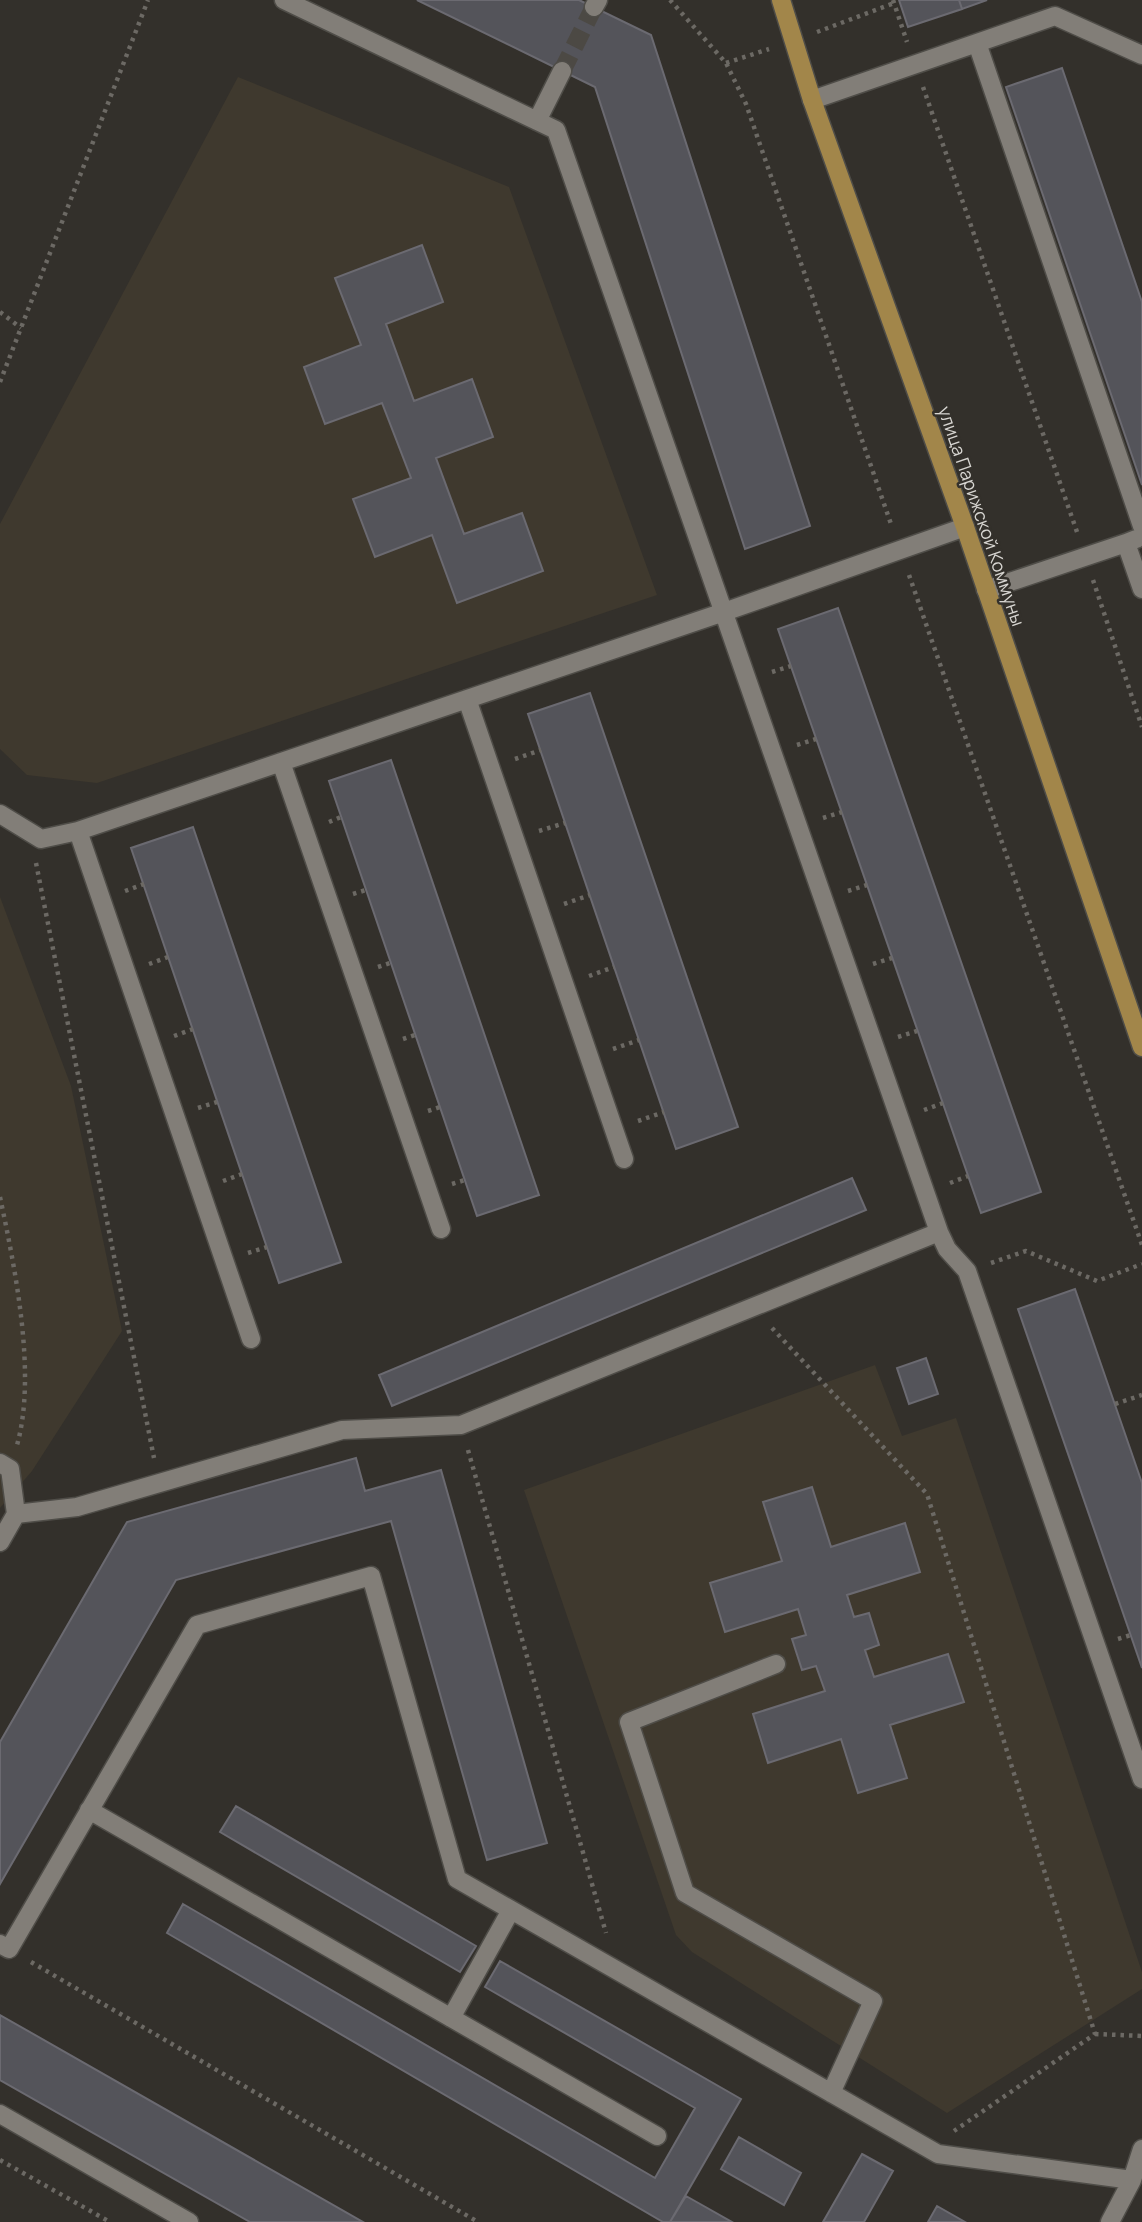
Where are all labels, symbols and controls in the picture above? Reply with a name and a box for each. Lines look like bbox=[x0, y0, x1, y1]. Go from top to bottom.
street label: улица Парижской Коммуны bbox=[933, 403, 1031, 629]

